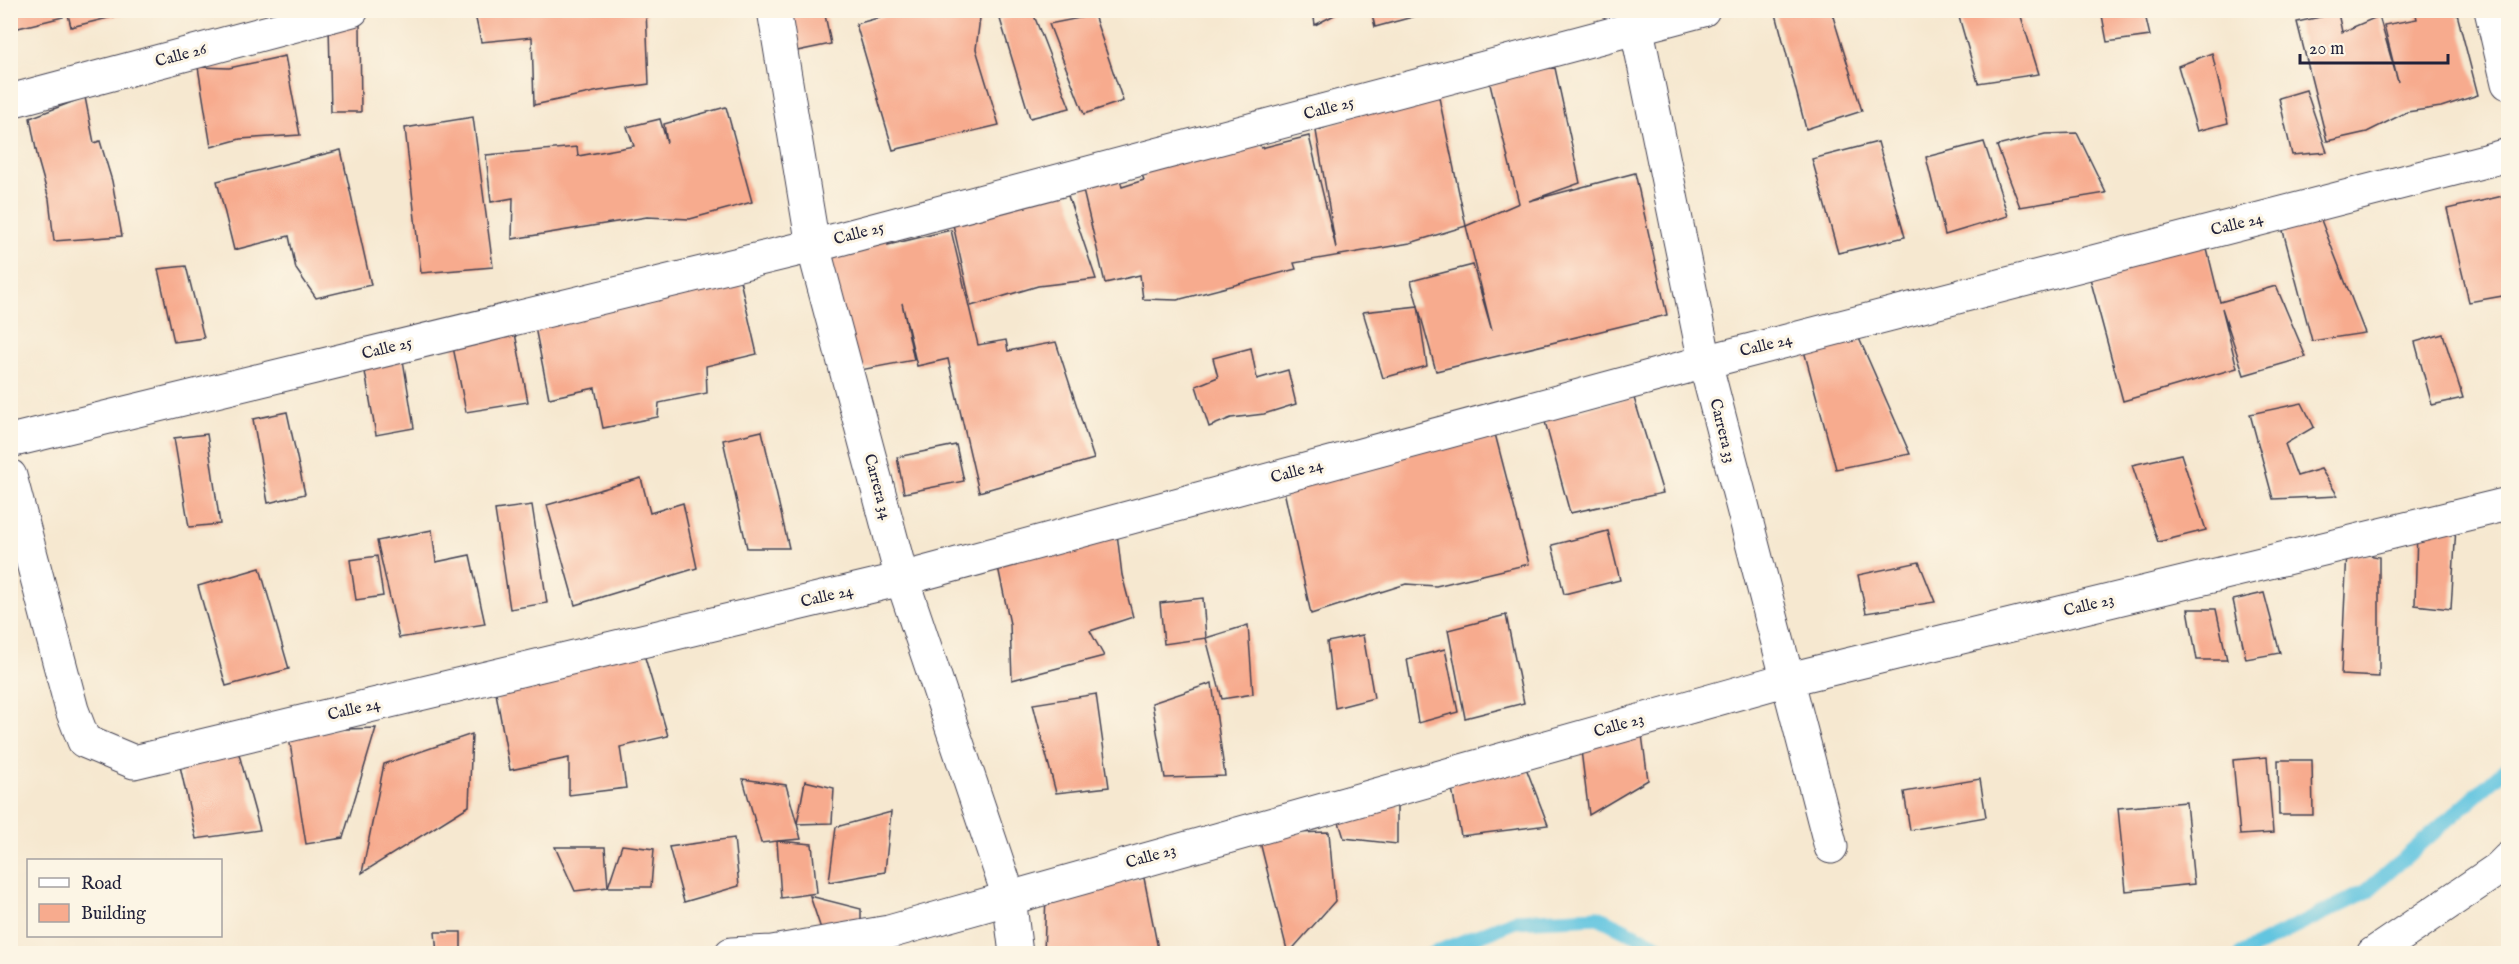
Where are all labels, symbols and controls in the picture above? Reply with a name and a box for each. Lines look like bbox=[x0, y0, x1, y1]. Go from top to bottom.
scale bar bbox=[2300, 27, 2448, 65]
text: 20 m bbox=[2309, 38, 2344, 61]
street label: Calle 26 bbox=[153, 40, 209, 72]
street label: Calle 25 bbox=[1302, 93, 1356, 125]
street label: Calle 24 bbox=[2209, 209, 2265, 241]
street label: Calle 25 bbox=[832, 218, 886, 250]
street label: Calle 24 bbox=[1738, 330, 1794, 362]
street label: Calle 25 bbox=[360, 333, 414, 365]
street label: Carrera 33 bbox=[1704, 397, 1740, 465]
street label: Carrera 34 bbox=[859, 452, 895, 522]
street label: Calle 24 bbox=[1269, 455, 1325, 489]
street label: Calle 24 bbox=[799, 581, 855, 613]
street label: Calle 23 bbox=[2062, 590, 2116, 622]
street label: Calle 24 bbox=[326, 694, 382, 726]
street label: Calle 23 bbox=[1592, 709, 1646, 743]
street label: Calle 23 bbox=[1124, 840, 1178, 874]
legend bbox=[27, 859, 222, 937]
text: Road bbox=[81, 873, 122, 896]
text: Building bbox=[81, 903, 146, 926]

